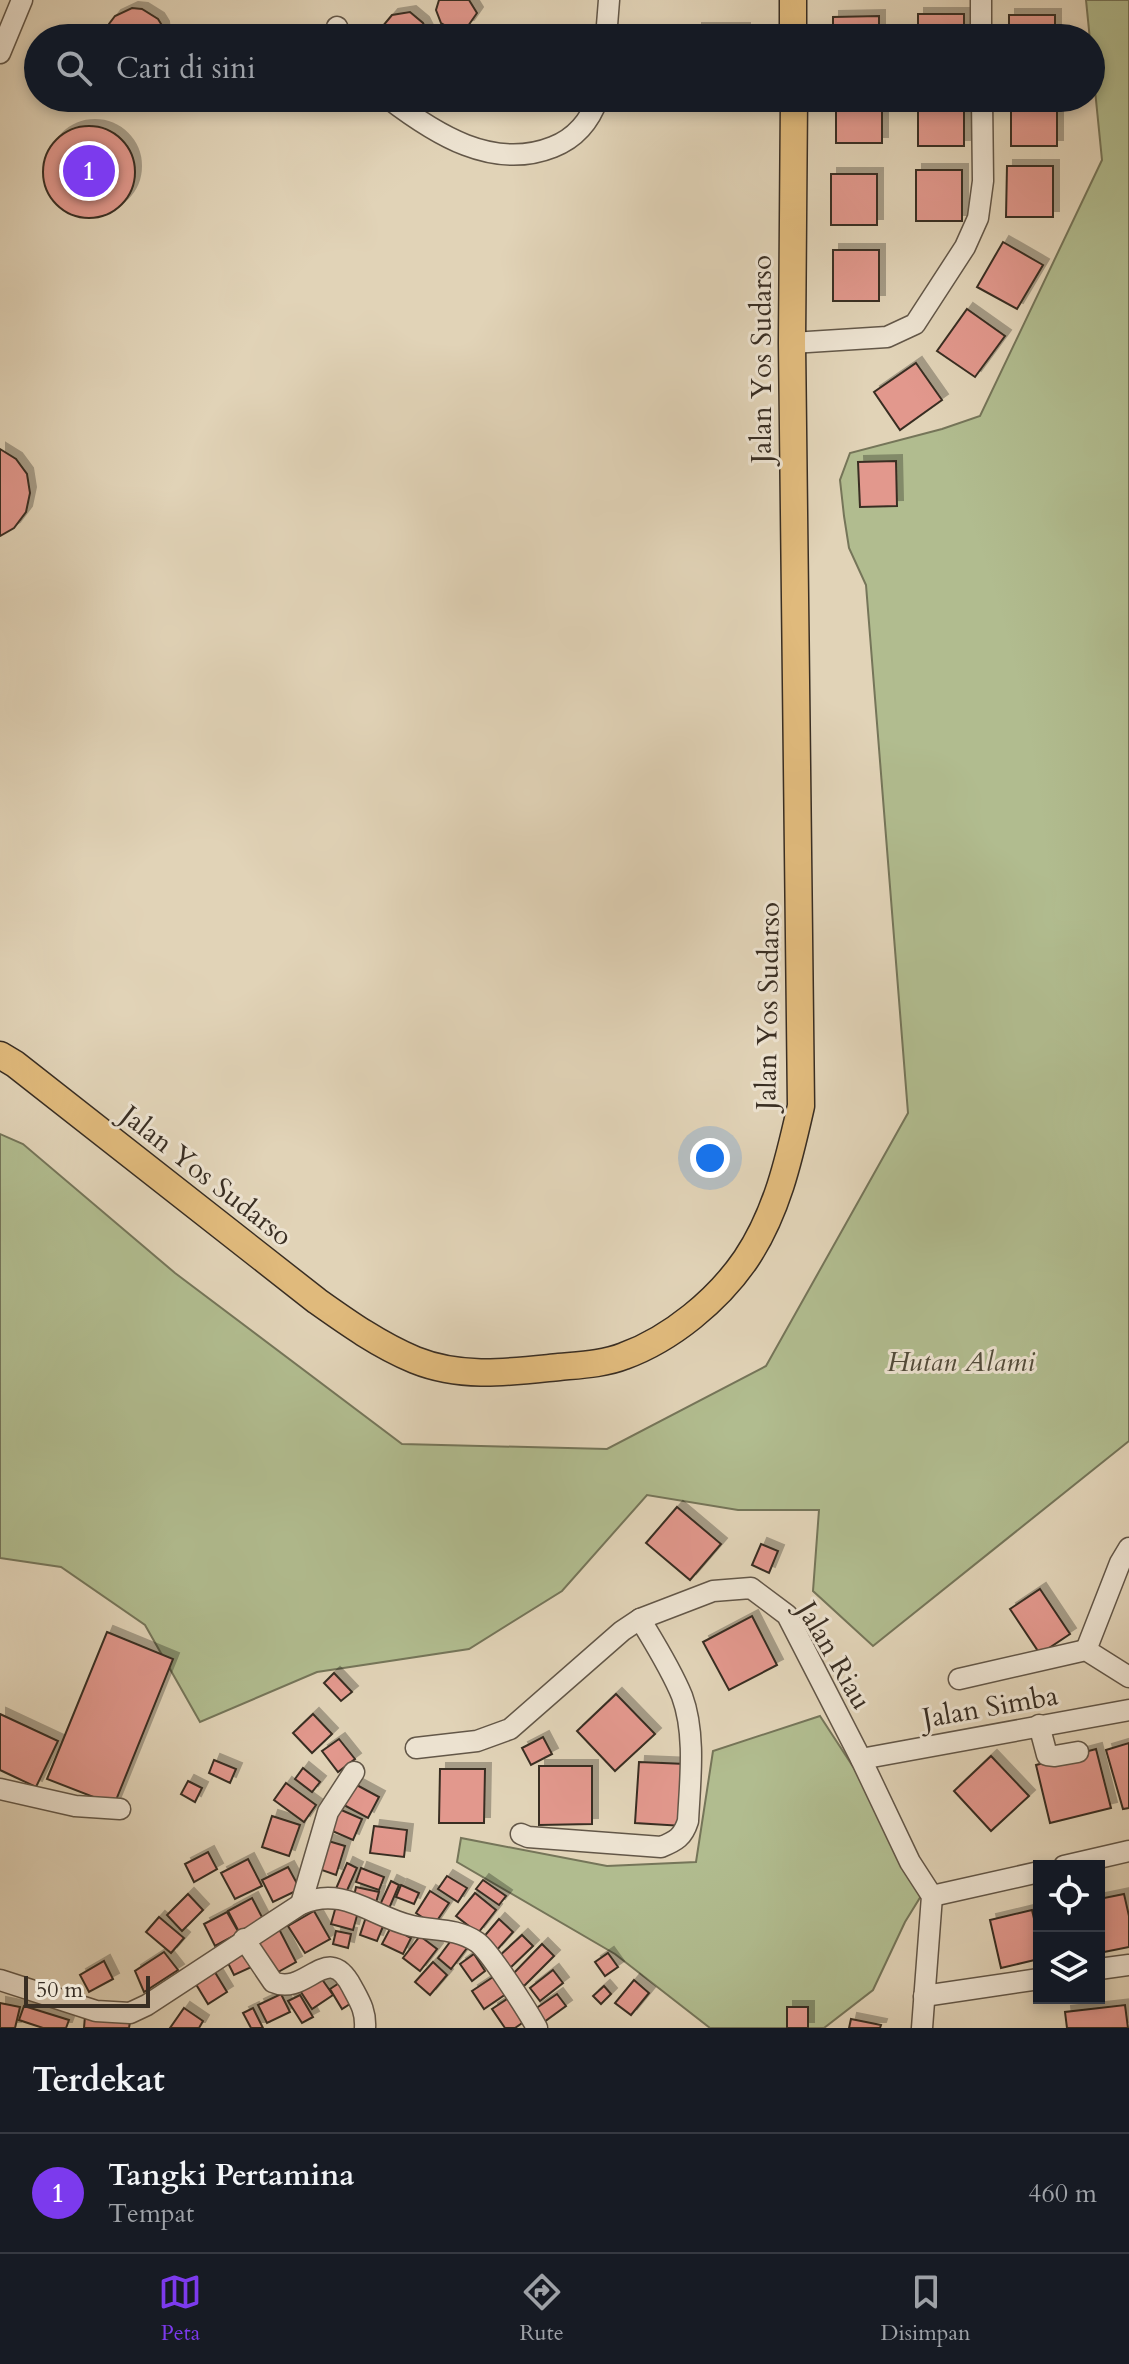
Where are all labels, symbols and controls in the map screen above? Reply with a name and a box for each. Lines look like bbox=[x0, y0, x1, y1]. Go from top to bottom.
search box bbox=[24, 24, 1105, 112]
icon: search bbox=[52, 46, 96, 90]
text: Cari di sini bbox=[116, 48, 256, 89]
pin: 1 bbox=[63, 141, 115, 201]
street label: Jalan Yos Sudarso bbox=[743, 255, 781, 467]
street label: Jalan Yos Sudarso bbox=[747, 902, 789, 1114]
street label: Jalan Yos Sudarso bbox=[109, 1094, 300, 1255]
your location bbox=[690, 1138, 730, 1178]
park label: Hutan Alami bbox=[887, 1343, 1035, 1381]
street label: Jalan Riau bbox=[786, 1591, 880, 1717]
street label: Jalan Simba bbox=[916, 1676, 1061, 1738]
map controls bbox=[1033, 1860, 1105, 2004]
button: locate bbox=[1033, 1860, 1105, 1932]
button: layers bbox=[1033, 1932, 1105, 2004]
scale bar bbox=[24, 1972, 150, 2008]
text: 50 m bbox=[36, 1975, 83, 2005]
text: Terdekat bbox=[32, 2057, 165, 2103]
text: Tangki Pertamina bbox=[108, 2155, 354, 2196]
text: 1 bbox=[51, 2176, 65, 2211]
text: 460 m bbox=[1028, 2176, 1097, 2211]
text: Tempat bbox=[108, 2196, 194, 2231]
tab: Peta bbox=[158, 2270, 202, 2348]
tab: Rute bbox=[519, 2270, 564, 2348]
tab: Disimpan bbox=[881, 2270, 971, 2348]

